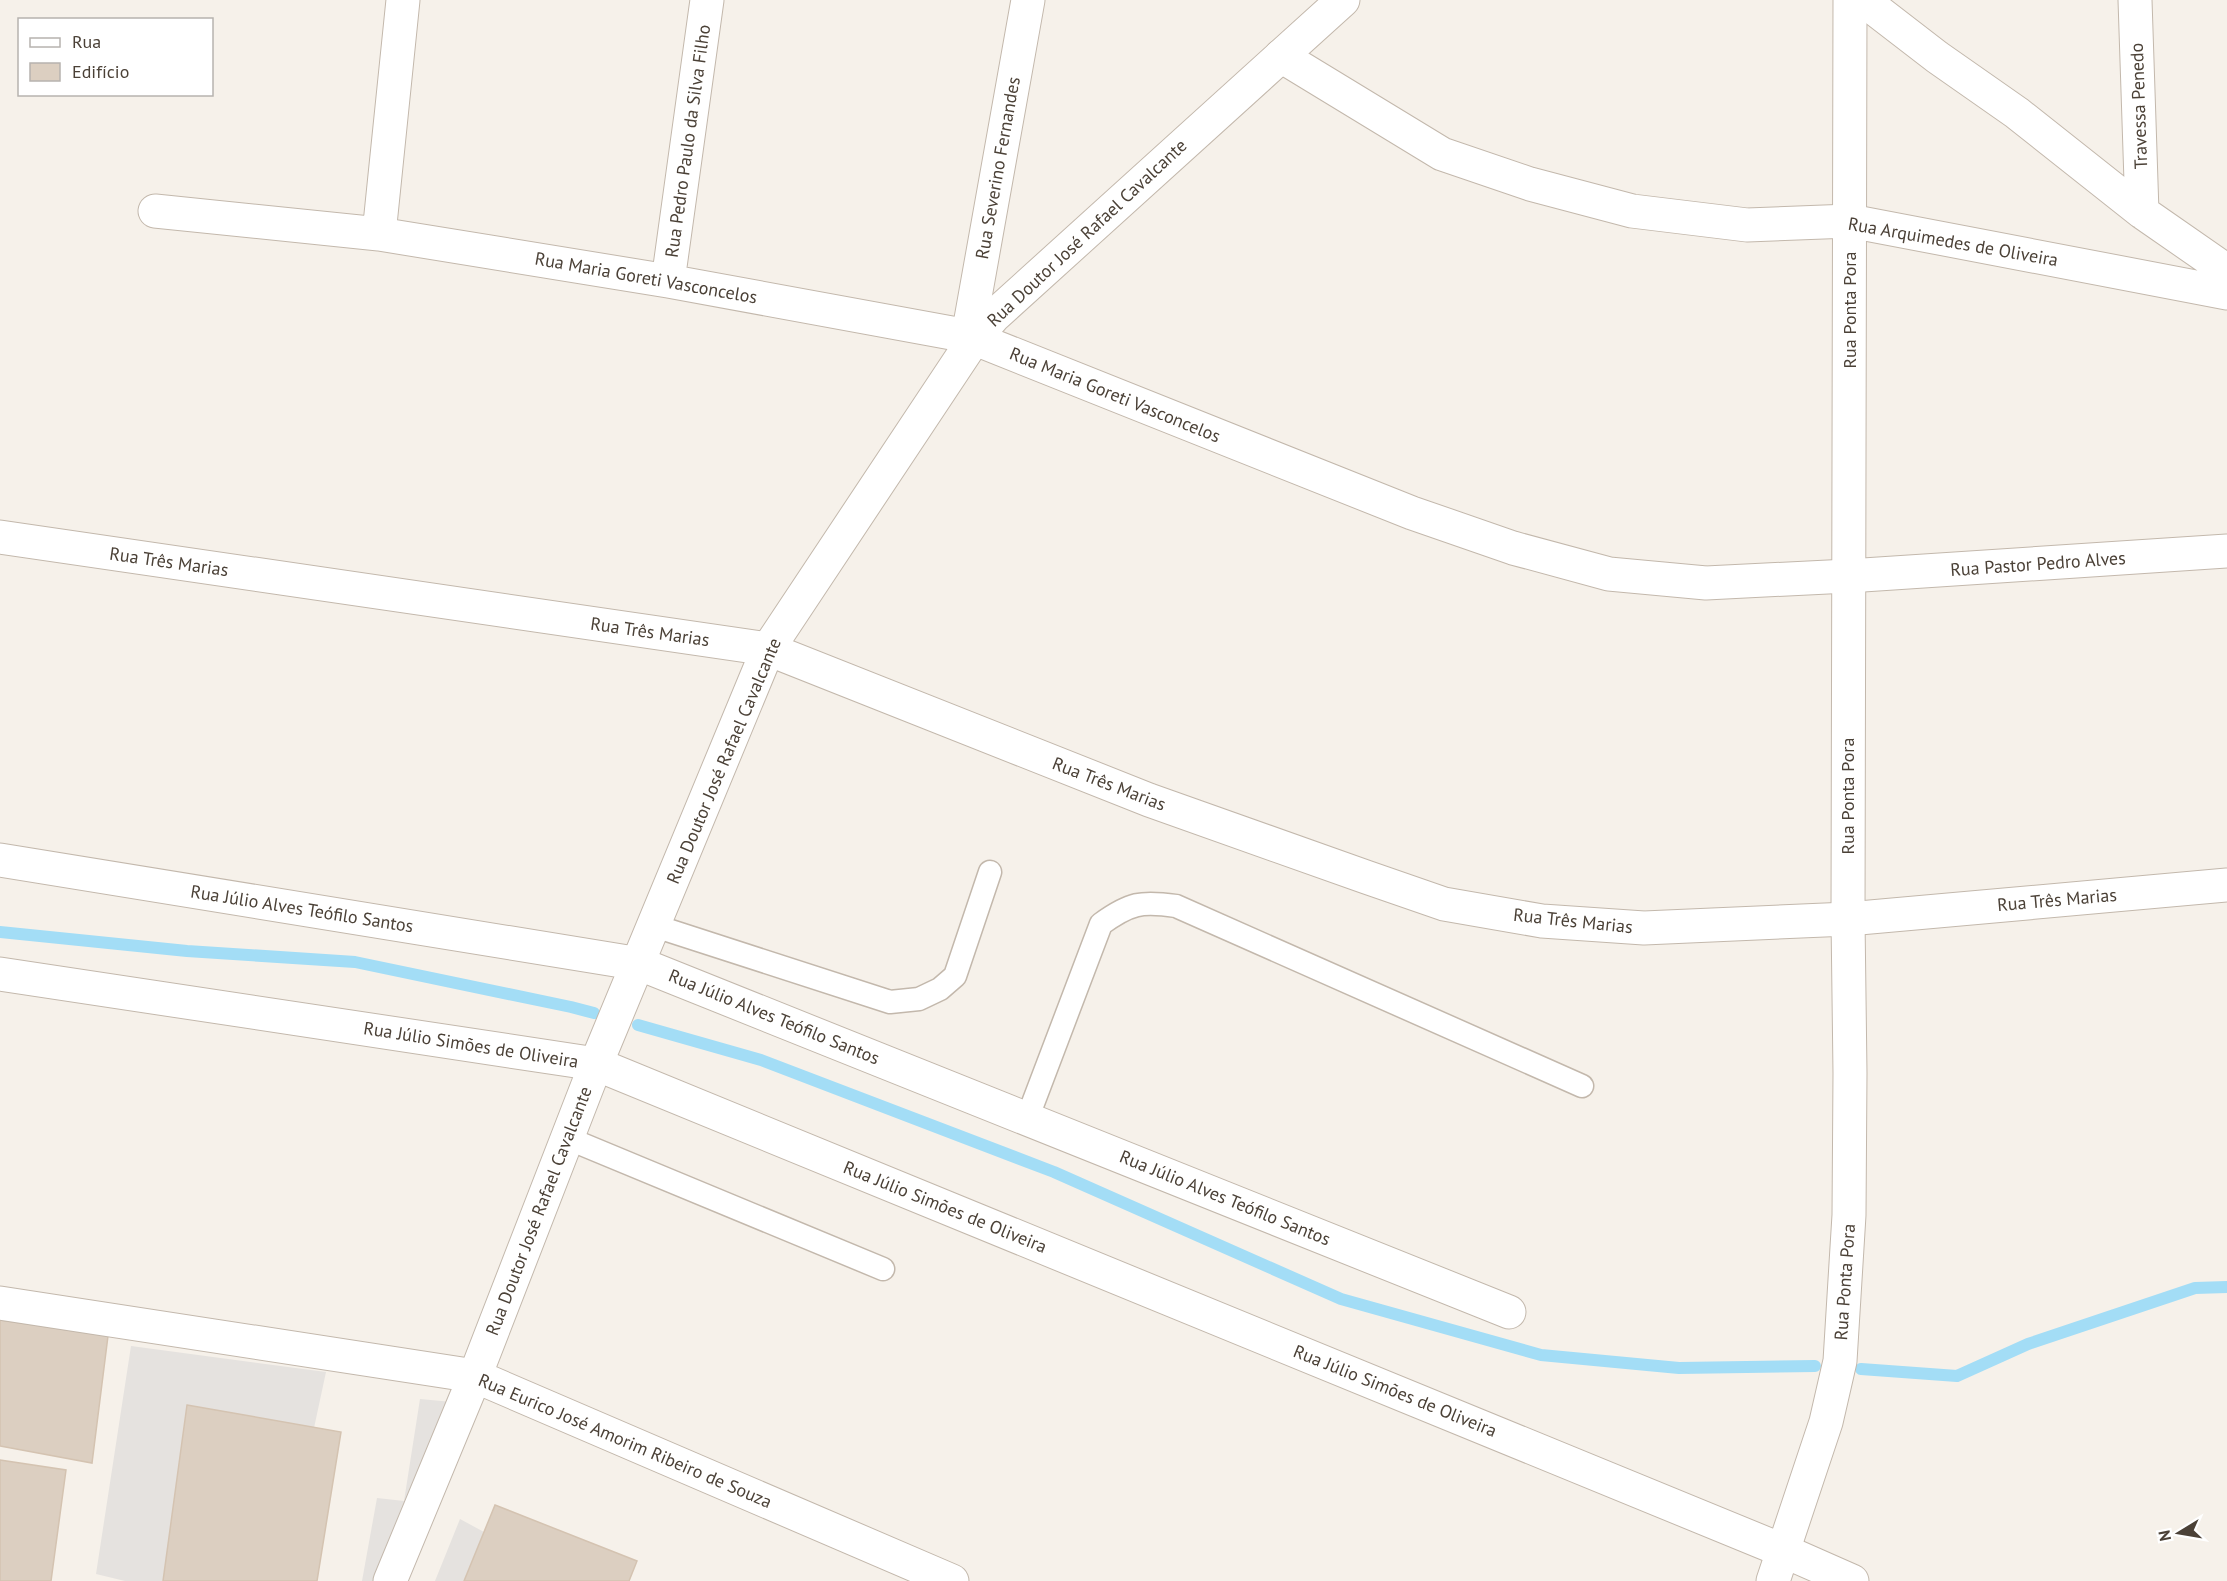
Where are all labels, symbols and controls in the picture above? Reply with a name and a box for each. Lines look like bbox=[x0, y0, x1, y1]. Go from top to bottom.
legend bbox=[18, 18, 213, 96]
street label: Rua Pedro Paulo da Silva Filho bbox=[660, 23, 715, 259]
text: Rua bbox=[72, 30, 101, 53]
street label: Travessa Penedo bbox=[2125, 42, 2152, 170]
text: Edifício bbox=[72, 60, 129, 83]
street label: Rua Severino Fernandes bbox=[970, 75, 1025, 261]
street label: Rua Doutor José Rafael Cavalcante bbox=[982, 134, 1191, 331]
street label: Rua Arquimedes de Oliveira bbox=[1846, 212, 2060, 271]
street label: Rua Maria Goreti Vasconcelos bbox=[533, 247, 759, 308]
street label: Rua Ponta Pora bbox=[1838, 252, 1861, 368]
street label: Rua Maria Goreti Vasconcelos bbox=[1006, 342, 1224, 447]
street label: Rua Três Marias bbox=[108, 542, 230, 581]
street label: Rua Pastor Pedro Alves bbox=[1950, 546, 2126, 581]
street label: Rua Três Marias bbox=[589, 612, 711, 651]
street label: Rua Doutor José Rafael Cavalcante bbox=[661, 634, 786, 887]
street label: Rua Ponta Pora bbox=[1836, 738, 1859, 854]
street label: Rua Três Marias bbox=[1049, 751, 1169, 816]
street label: Rua Júlio Alves Teófilo Santos bbox=[189, 880, 415, 937]
street label: Rua Três Marias bbox=[1996, 883, 2118, 916]
street label: Rua Três Marias bbox=[1512, 903, 1634, 938]
street label: Rua Júlio Alves Teófilo Santos bbox=[665, 964, 883, 1069]
street label: Rua Júlio Simões de Oliveira bbox=[362, 1016, 580, 1073]
street label: Rua Doutor José Rafael Cavalcante bbox=[480, 1083, 597, 1339]
street label: Rua Júlio Alves Teófilo Santos bbox=[1116, 1145, 1334, 1250]
street label: Rua Júlio Simões de Oliveira bbox=[840, 1155, 1050, 1258]
street label: Rua Ponta Pora bbox=[1829, 1223, 1860, 1341]
street label: Rua Júlio Simões de Oliveira bbox=[1290, 1339, 1500, 1442]
street label: Rua Eurico José Amorim Ribeiro de Souza bbox=[475, 1368, 775, 1513]
north arrow bbox=[2149, 1503, 2209, 1563]
text: N bbox=[2153, 1529, 2175, 1543]

